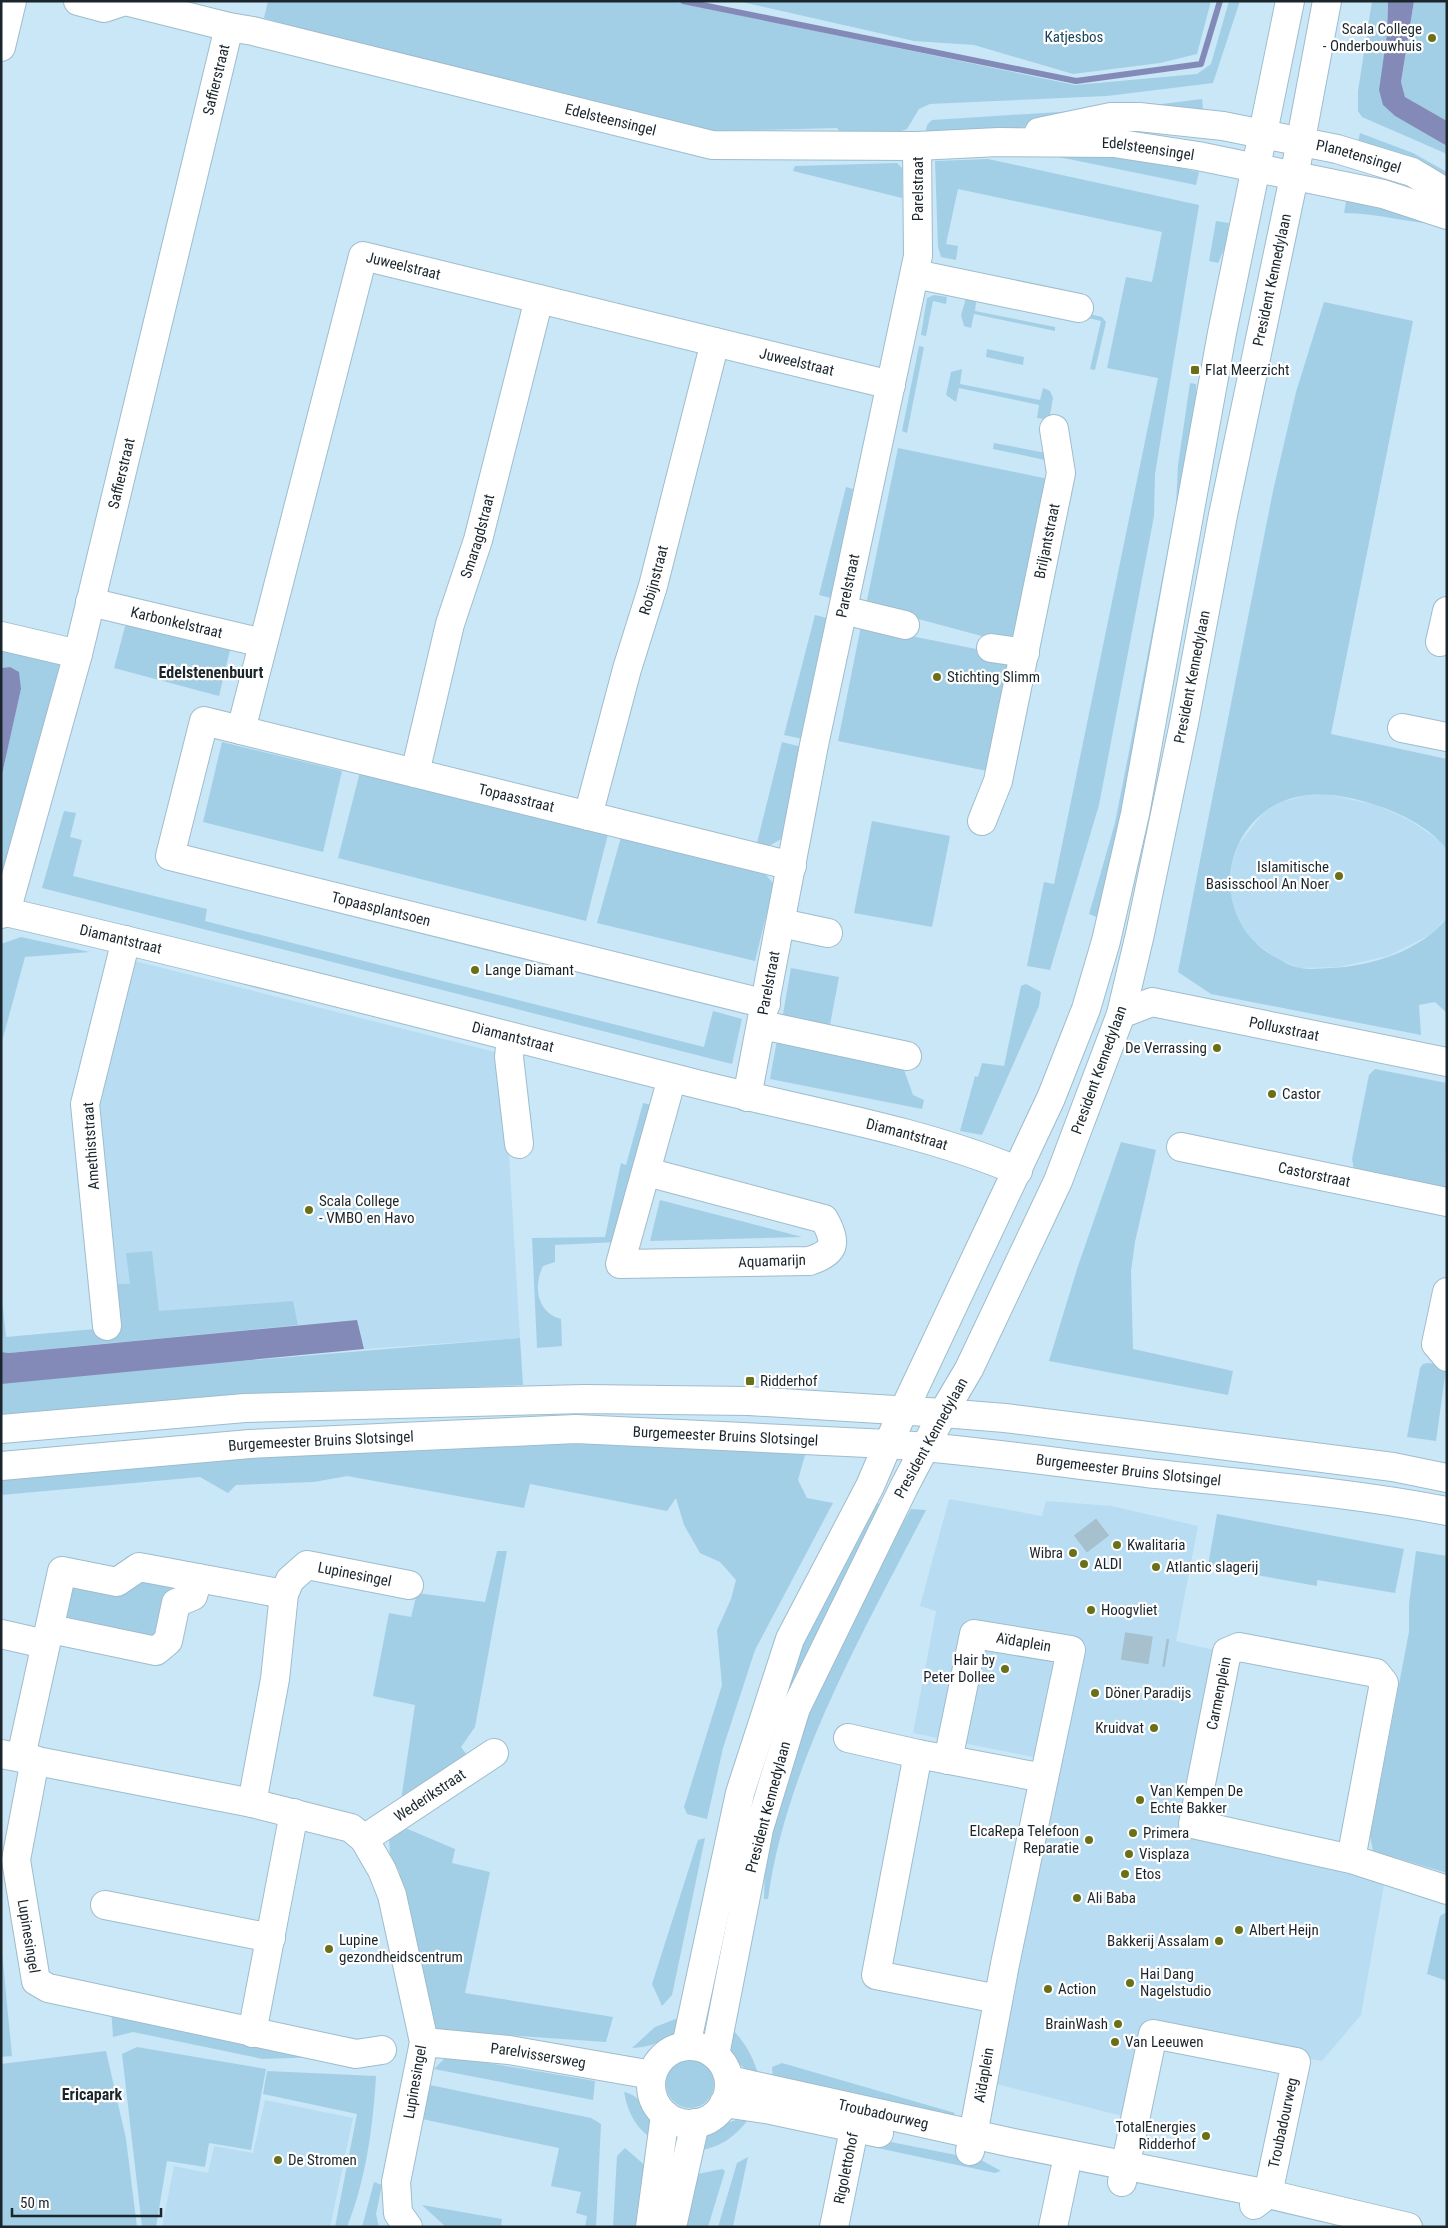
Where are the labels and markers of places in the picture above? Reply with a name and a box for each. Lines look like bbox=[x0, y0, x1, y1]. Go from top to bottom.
place label: Scala College - Onderbouwhuis bbox=[1323, 20, 1422, 55]
marker: Scala College - Onderbouwhuis bbox=[1426, 32, 1438, 44]
place label: Flat Meerzicht bbox=[1205, 361, 1289, 379]
marker: Flat Meerzicht bbox=[1189, 364, 1201, 376]
place label: Stichting Slimm bbox=[947, 668, 1040, 686]
marker: Stichting Slimm bbox=[931, 671, 943, 683]
place label: Islamitische Basisschool An Noer bbox=[1206, 858, 1329, 893]
marker: Islamitische Basisschool An Noer bbox=[1333, 870, 1345, 882]
place label: Lange Diamant bbox=[485, 961, 574, 979]
marker: Lange Diamant bbox=[469, 964, 481, 976]
place label: De Verrassing bbox=[1125, 1039, 1207, 1057]
marker: De Verrassing bbox=[1211, 1042, 1223, 1054]
place label: Castor bbox=[1282, 1085, 1321, 1103]
marker: Castor bbox=[1266, 1088, 1278, 1100]
place label: Scala College - VMBO en Havo bbox=[319, 1192, 415, 1227]
marker: Scala College - VMBO en Havo bbox=[303, 1204, 315, 1216]
place label: Ridderhof bbox=[760, 1372, 818, 1390]
marker: Ridderhof bbox=[744, 1375, 756, 1387]
place label: Kwalitaria bbox=[1127, 1536, 1185, 1554]
marker: Kwalitaria bbox=[1111, 1539, 1123, 1551]
place label: Wibra bbox=[1029, 1544, 1063, 1562]
marker: Wibra bbox=[1067, 1547, 1079, 1559]
place label: ALDI bbox=[1094, 1555, 1122, 1573]
marker: ALDI bbox=[1078, 1558, 1090, 1570]
place label: Atlantic slagerij bbox=[1166, 1558, 1258, 1576]
marker: Atlantic slagerij bbox=[1150, 1561, 1162, 1573]
place label: Hoogvliet bbox=[1101, 1601, 1158, 1619]
marker: Hoogvliet bbox=[1085, 1604, 1097, 1616]
place label: Hair by Peter Dollee bbox=[923, 1651, 995, 1686]
marker: Hair by Peter Dollee bbox=[999, 1663, 1011, 1675]
place label: Döner Paradijs bbox=[1105, 1684, 1192, 1702]
marker: Döner Paradijs bbox=[1089, 1687, 1101, 1699]
place label: Kruidvat bbox=[1095, 1719, 1144, 1737]
marker: Kruidvat bbox=[1148, 1722, 1160, 1734]
place label: Van Kempen De Echte Bakker bbox=[1150, 1782, 1243, 1817]
marker: Van Kempen De Echte Bakker bbox=[1134, 1794, 1146, 1806]
place label: ElcaRepa Telefoon Reparatie bbox=[970, 1822, 1079, 1857]
place label: Primera bbox=[1143, 1824, 1189, 1842]
marker: Primera bbox=[1127, 1827, 1139, 1839]
marker: ElcaRepa Telefoon Reparatie bbox=[1083, 1834, 1095, 1846]
place label: Visplaza bbox=[1139, 1845, 1190, 1863]
marker: Visplaza bbox=[1123, 1848, 1135, 1860]
place label: Etos bbox=[1135, 1865, 1161, 1883]
marker: Etos bbox=[1119, 1868, 1131, 1880]
place label: Ali Baba bbox=[1087, 1889, 1136, 1907]
marker: Ali Baba bbox=[1071, 1892, 1083, 1904]
place label: Albert Heijn bbox=[1249, 1921, 1319, 1939]
marker: Albert Heijn bbox=[1233, 1924, 1245, 1936]
place label: Lupine gezondheidscentrum bbox=[339, 1931, 463, 1966]
place label: Bakkerij Assalam bbox=[1107, 1932, 1209, 1950]
marker: Bakkerij Assalam bbox=[1213, 1935, 1225, 1947]
marker: Lupine gezondheidscentrum bbox=[323, 1943, 335, 1955]
place label: Hai Dang Nagelstudio bbox=[1140, 1965, 1211, 2000]
marker: Hai Dang Nagelstudio bbox=[1124, 1977, 1136, 1989]
place label: Action bbox=[1058, 1980, 1096, 1998]
marker: Action bbox=[1042, 1983, 1054, 1995]
place label: BrainWash bbox=[1045, 2015, 1108, 2033]
marker: BrainWash bbox=[1112, 2018, 1124, 2030]
place label: Van Leeuwen bbox=[1125, 2033, 1203, 2051]
marker: Van Leeuwen bbox=[1109, 2036, 1121, 2048]
place label: TotalEnergies Ridderhof bbox=[1115, 2118, 1196, 2153]
marker: TotalEnergies Ridderhof bbox=[1200, 2130, 1212, 2142]
place label: De Stromen bbox=[288, 2151, 357, 2169]
marker: De Stromen bbox=[272, 2154, 284, 2166]

